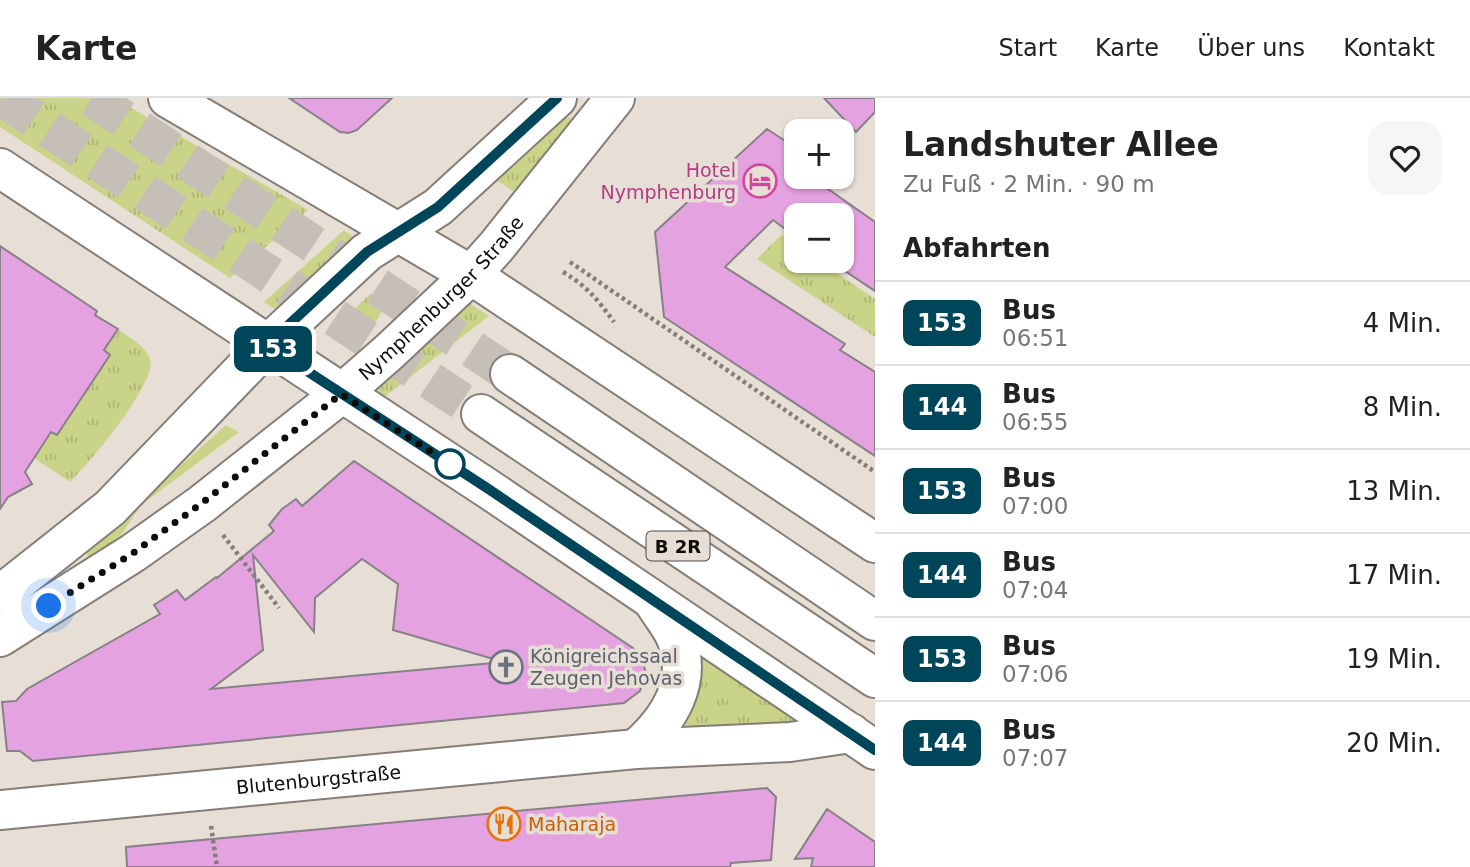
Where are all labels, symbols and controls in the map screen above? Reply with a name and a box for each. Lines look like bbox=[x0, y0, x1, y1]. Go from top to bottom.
text: Karte bbox=[35, 29, 137, 68]
text: Start bbox=[998, 34, 1057, 62]
text: Karte bbox=[1095, 34, 1159, 62]
text: Über uns bbox=[1197, 34, 1305, 62]
text: Kontakt bbox=[1343, 34, 1435, 62]
map controls bbox=[784, 119, 854, 273]
button: + bbox=[784, 119, 854, 189]
button: heart bbox=[1368, 121, 1442, 195]
text: Landshuter Allee bbox=[903, 125, 1219, 164]
place label: Hotel Nymphenburg bbox=[601, 159, 736, 203]
hotel icon: Hotel Nymphenburg bbox=[741, 162, 779, 200]
text: Zu Fuß · 2 Min. · 90 m bbox=[903, 171, 1155, 197]
button: − bbox=[784, 203, 854, 273]
street label: Nymphenburger Straße bbox=[354, 211, 528, 385]
text: Abfahrten bbox=[903, 233, 1051, 263]
text: Bus bbox=[1002, 295, 1056, 325]
text: 4 Min. bbox=[1363, 308, 1442, 338]
text: 153 bbox=[917, 309, 967, 337]
text: 06:51 bbox=[1002, 325, 1068, 351]
line badge: 153 bbox=[233, 326, 313, 372]
text: 153 bbox=[248, 335, 298, 363]
text: Bus bbox=[1002, 379, 1056, 409]
text: 8 Min. bbox=[1363, 392, 1442, 422]
text: 144 bbox=[917, 393, 967, 421]
text: 06:55 bbox=[1002, 409, 1068, 435]
unlabelled marker bbox=[435, 449, 465, 479]
text: Bus bbox=[1002, 463, 1056, 493]
text: 13 Min. bbox=[1346, 476, 1442, 506]
text: 153 bbox=[917, 477, 967, 505]
text: 07:00 bbox=[1002, 493, 1068, 519]
road number: B 2R bbox=[646, 532, 710, 560]
text: Bus bbox=[1002, 547, 1056, 577]
text: 17 Min. bbox=[1346, 560, 1442, 590]
text: 144 bbox=[917, 561, 967, 589]
text: 07:04 bbox=[1002, 577, 1068, 603]
your location bbox=[31, 588, 66, 623]
text: Bus bbox=[1002, 631, 1056, 661]
text: 19 Min. bbox=[1346, 644, 1442, 674]
place label: Königreichssaal Zeugen Jehovas bbox=[530, 645, 682, 689]
text: 153 bbox=[917, 645, 967, 673]
church icon: Königreichssaal Zeugen Jehovas bbox=[487, 648, 525, 686]
text: 07:06 bbox=[1002, 661, 1068, 687]
text: Bus bbox=[1002, 715, 1056, 745]
text: 20 Min. bbox=[1346, 728, 1442, 758]
text: 144 bbox=[917, 729, 967, 757]
text: 07:07 bbox=[1002, 745, 1068, 771]
street label: Blutenburgstraße bbox=[235, 761, 402, 798]
restaurant icon: Maharaja bbox=[485, 805, 523, 843]
place label: Maharaja bbox=[528, 813, 616, 835]

